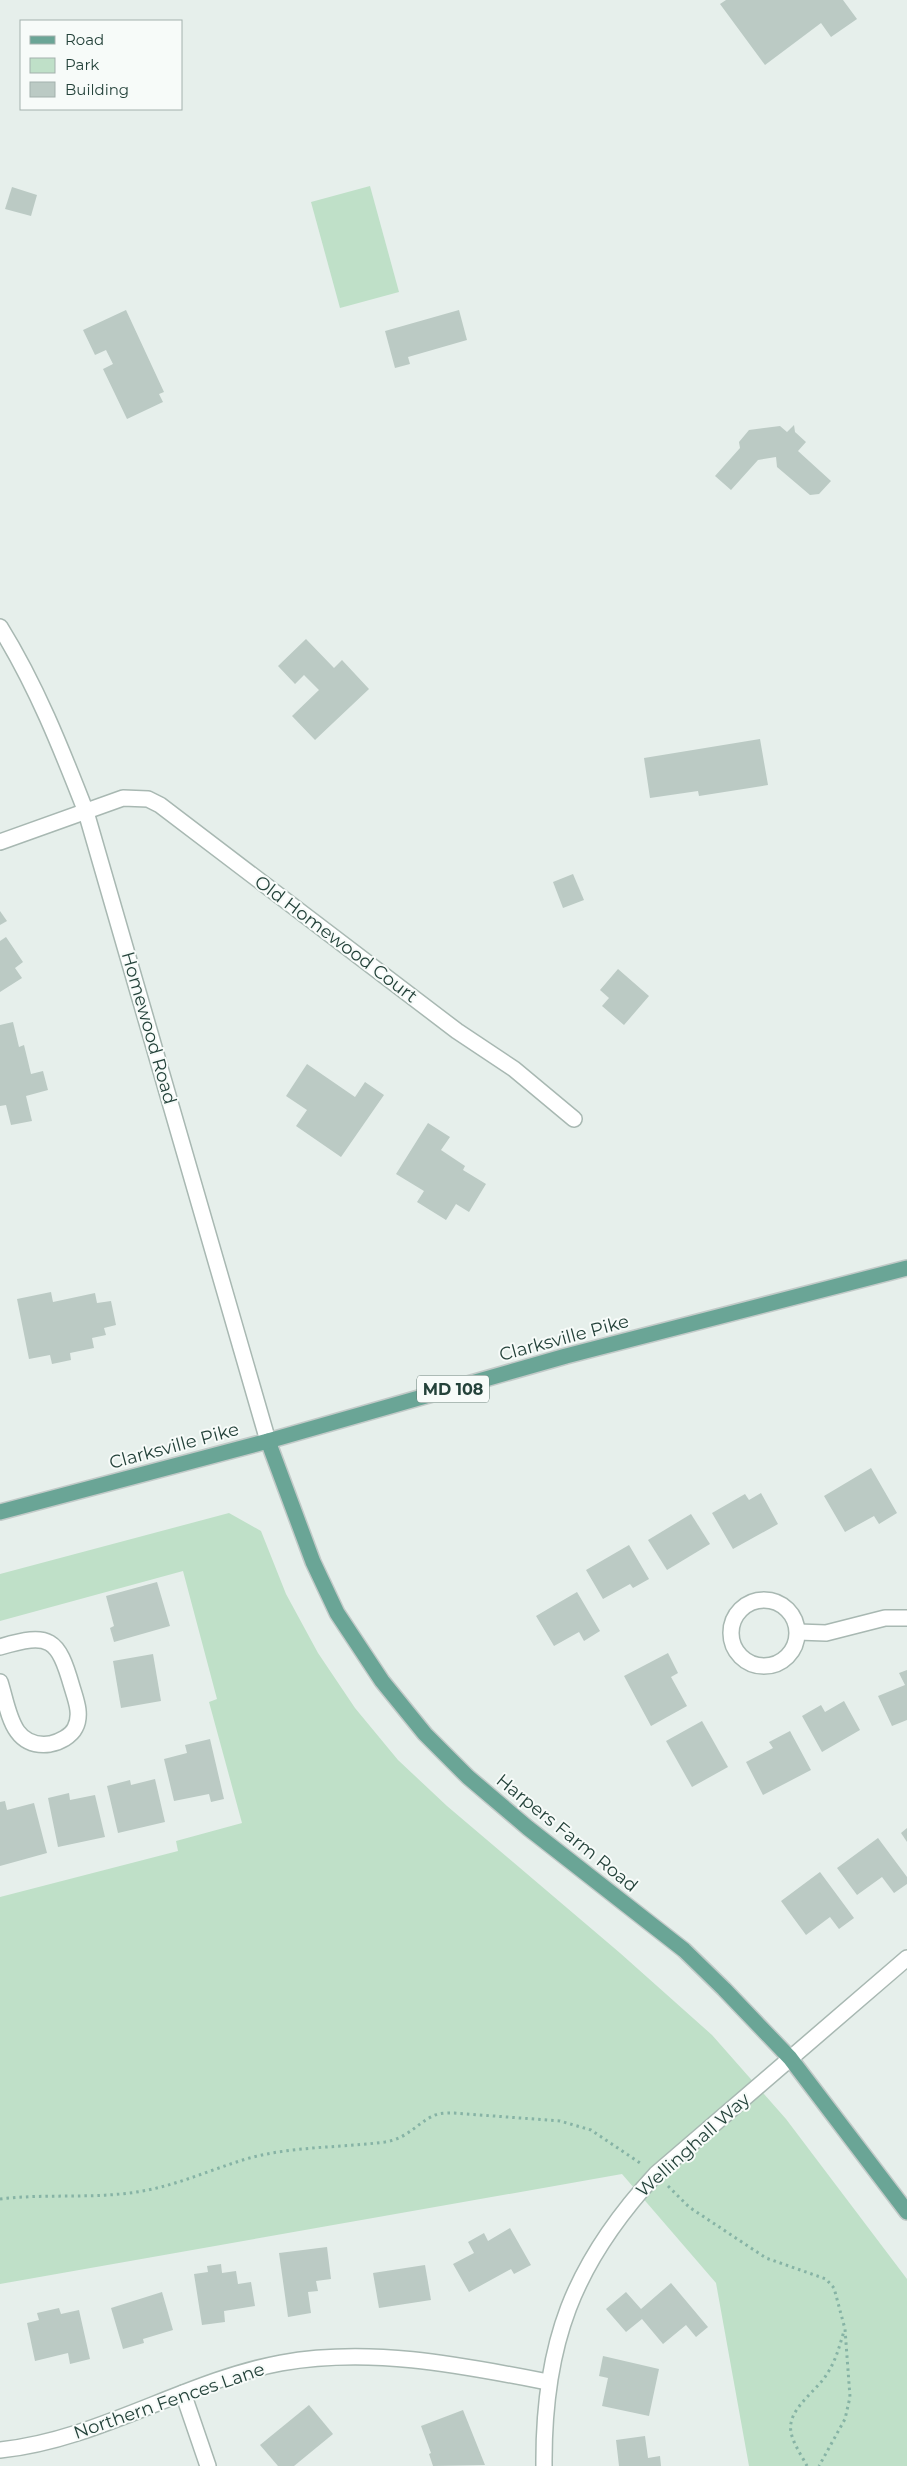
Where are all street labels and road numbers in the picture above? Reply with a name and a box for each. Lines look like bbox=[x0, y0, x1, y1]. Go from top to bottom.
street label: Old Homewood Court bbox=[250, 871, 422, 1007]
street label: Homewood Road bbox=[117, 949, 181, 1107]
street label: Clarksville Pike bbox=[497, 1310, 631, 1366]
road number: MD 108 bbox=[417, 1376, 489, 1402]
street label: Clarksville Pike bbox=[107, 1418, 241, 1474]
street label: Harpers Farm Road bbox=[492, 1769, 642, 1897]
street label: Wellinghall Way bbox=[632, 2088, 754, 2202]
street label: Northern Fences Lane bbox=[71, 2358, 267, 2444]

